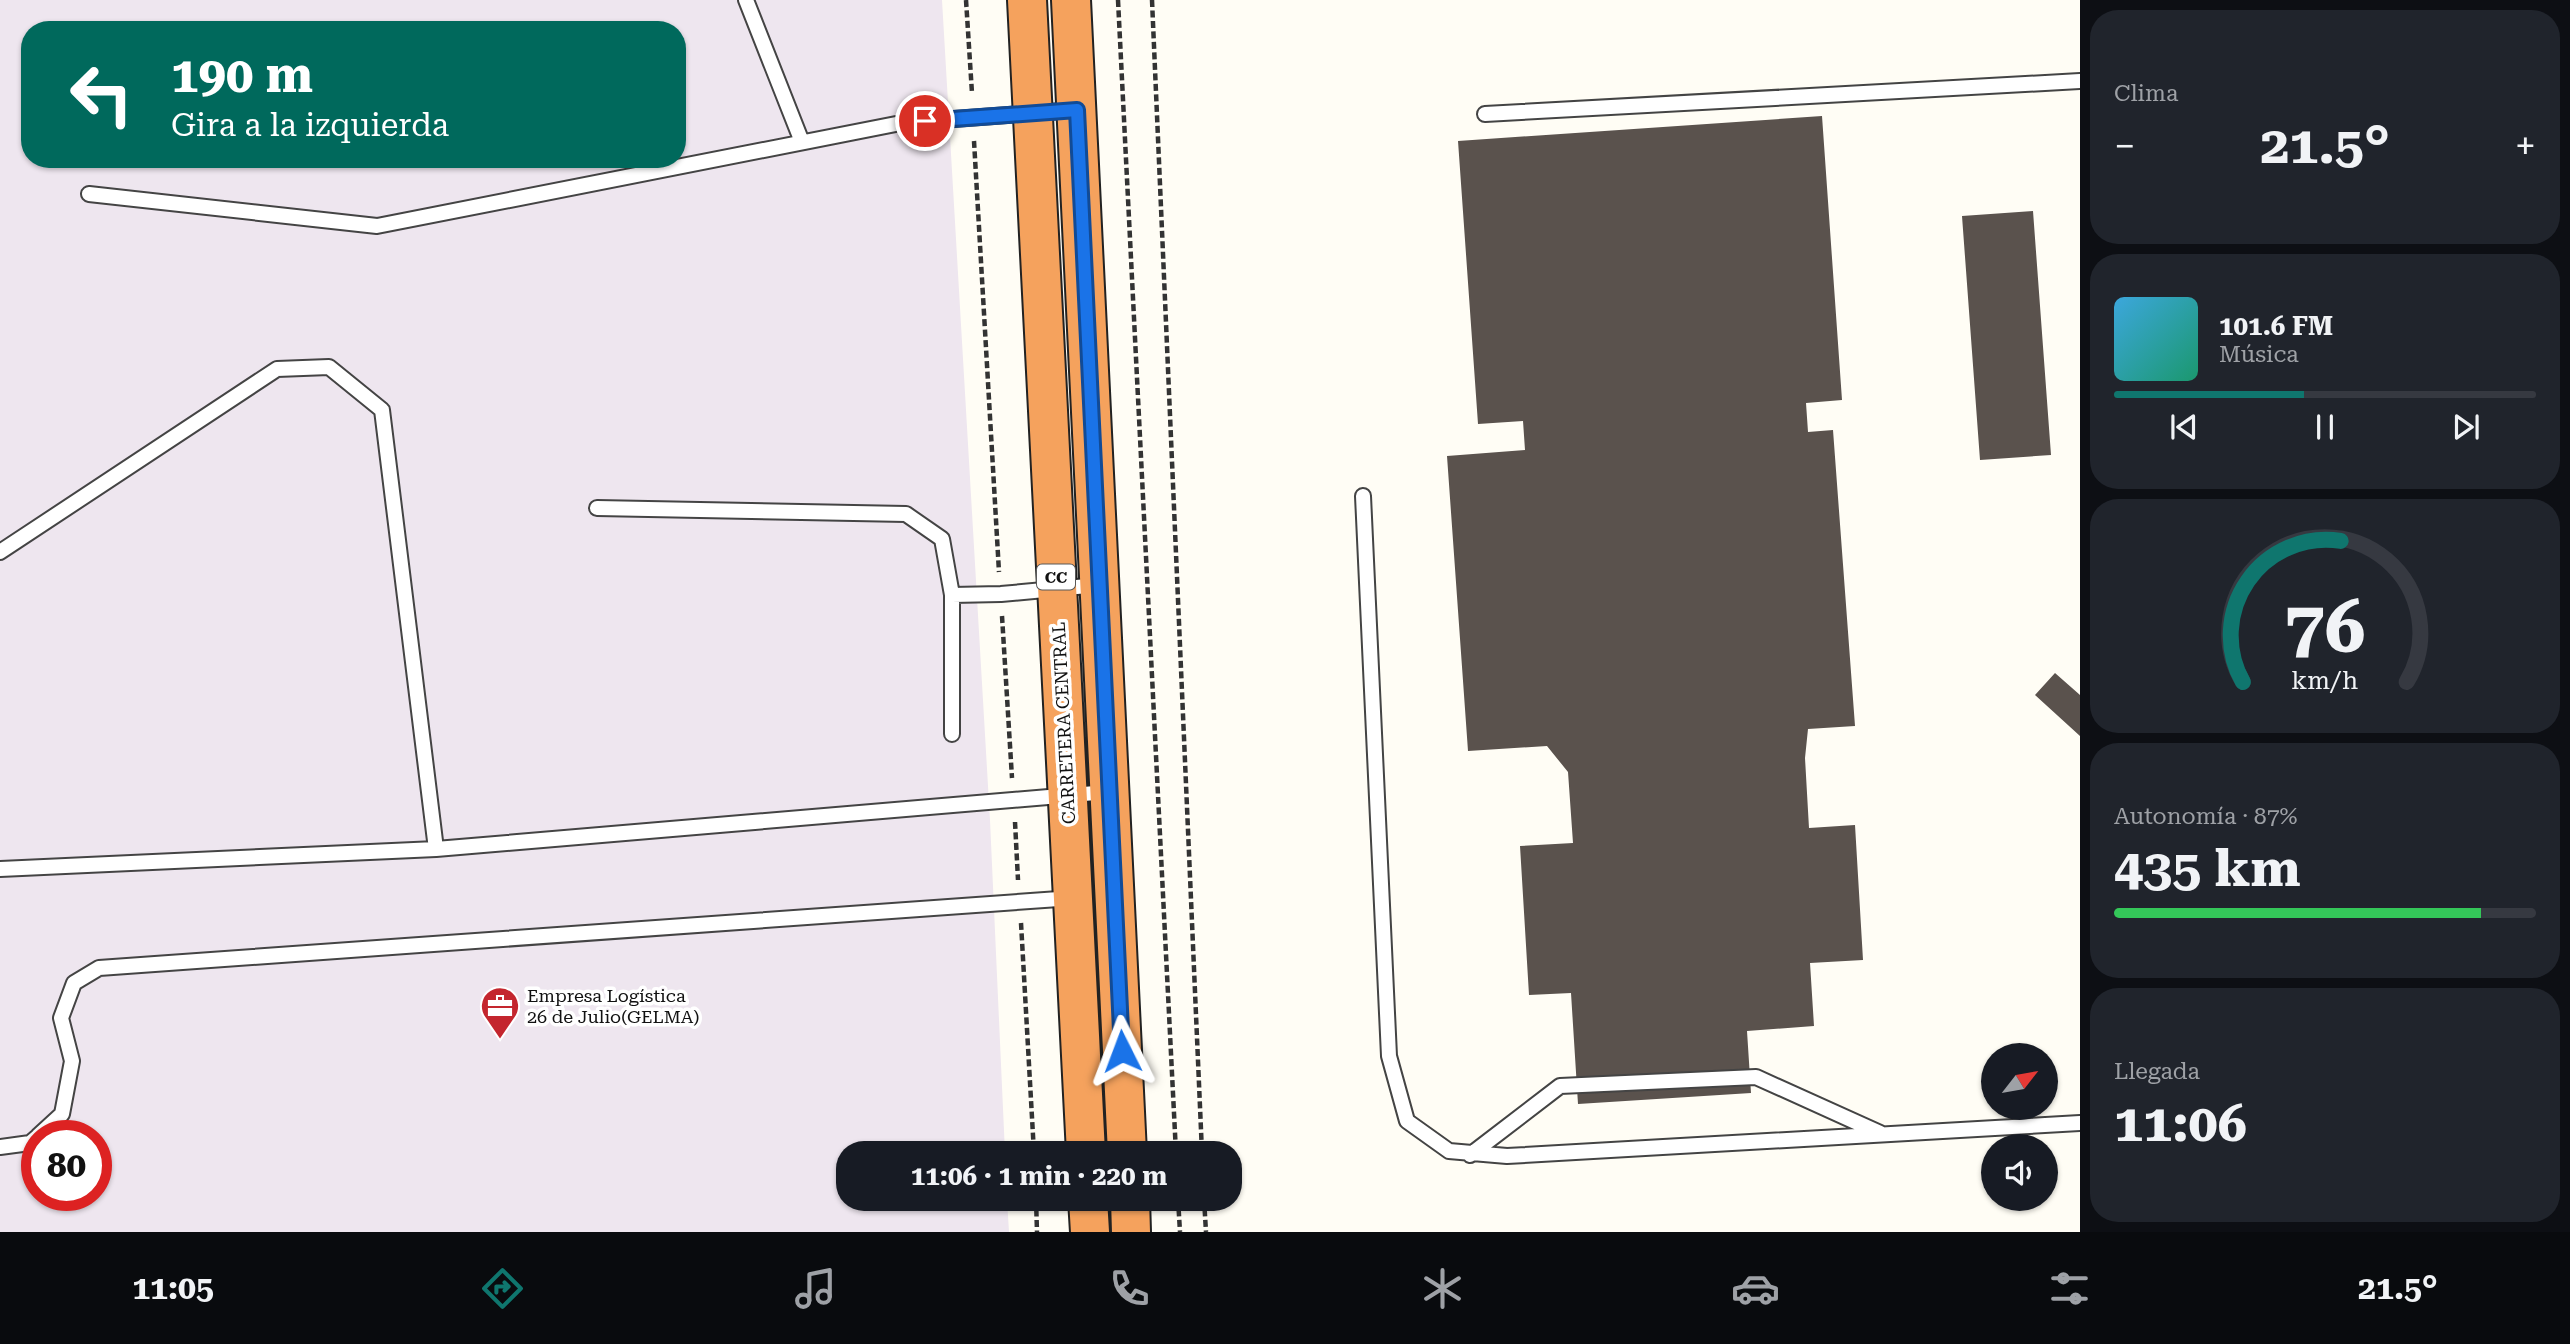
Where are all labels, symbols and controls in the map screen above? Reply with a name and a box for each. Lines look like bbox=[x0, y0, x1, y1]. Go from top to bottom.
text: 190 m bbox=[171, 47, 313, 104]
icon: left bbox=[56, 49, 147, 140]
text: Clima bbox=[2114, 80, 2178, 107]
pin bbox=[895, 91, 955, 151]
icon: arrive bbox=[906, 102, 944, 140]
text: Gira a la izquierda bbox=[171, 106, 449, 144]
text: 21.5° bbox=[2260, 115, 2390, 176]
text: − bbox=[2114, 124, 2135, 168]
text: + bbox=[2515, 124, 2536, 168]
text: 101.6 FM bbox=[2219, 311, 2333, 341]
text: Música bbox=[2219, 341, 2299, 368]
icon: previous bbox=[2165, 408, 2203, 446]
icon: pause bbox=[2306, 408, 2344, 446]
icon: next bbox=[2447, 408, 2485, 446]
road number: CC bbox=[1037, 564, 1075, 590]
text: 76 bbox=[2284, 585, 2366, 670]
street label: CARRETERA CENTRAL bbox=[1048, 621, 1079, 825]
text: km/h bbox=[2292, 666, 2358, 695]
text: Autonomía · 87% bbox=[2114, 803, 2298, 830]
text: 435 km bbox=[2114, 838, 2301, 899]
office icon: Empresa Logística 26 de Julio(GELMA) bbox=[479, 985, 521, 1040]
place label: Empresa Logística 26 de Julio(GELMA) bbox=[527, 985, 699, 1027]
position arrow bbox=[1085, 1014, 1159, 1088]
north arrow bbox=[1981, 1043, 2058, 1120]
map controls bbox=[1981, 1043, 2058, 1211]
text: Llegada bbox=[2114, 1058, 2200, 1085]
text: 11:06 bbox=[2114, 1093, 2247, 1154]
speed limit sign: 80 bbox=[21, 1120, 112, 1211]
button: sound bbox=[1981, 1134, 2058, 1211]
text: 11:06 · 1 min · 220 m bbox=[911, 1161, 1167, 1191]
icon: directions bbox=[478, 1264, 527, 1313]
icon: music bbox=[791, 1264, 840, 1313]
icon: phone bbox=[1105, 1264, 1154, 1313]
icon: climate bbox=[1418, 1264, 1467, 1313]
icon: car bbox=[1731, 1264, 1780, 1313]
icon: filters bbox=[2045, 1264, 2094, 1313]
text: 11:05 bbox=[132, 1269, 214, 1307]
text: 21.5° bbox=[2358, 1269, 2438, 1307]

